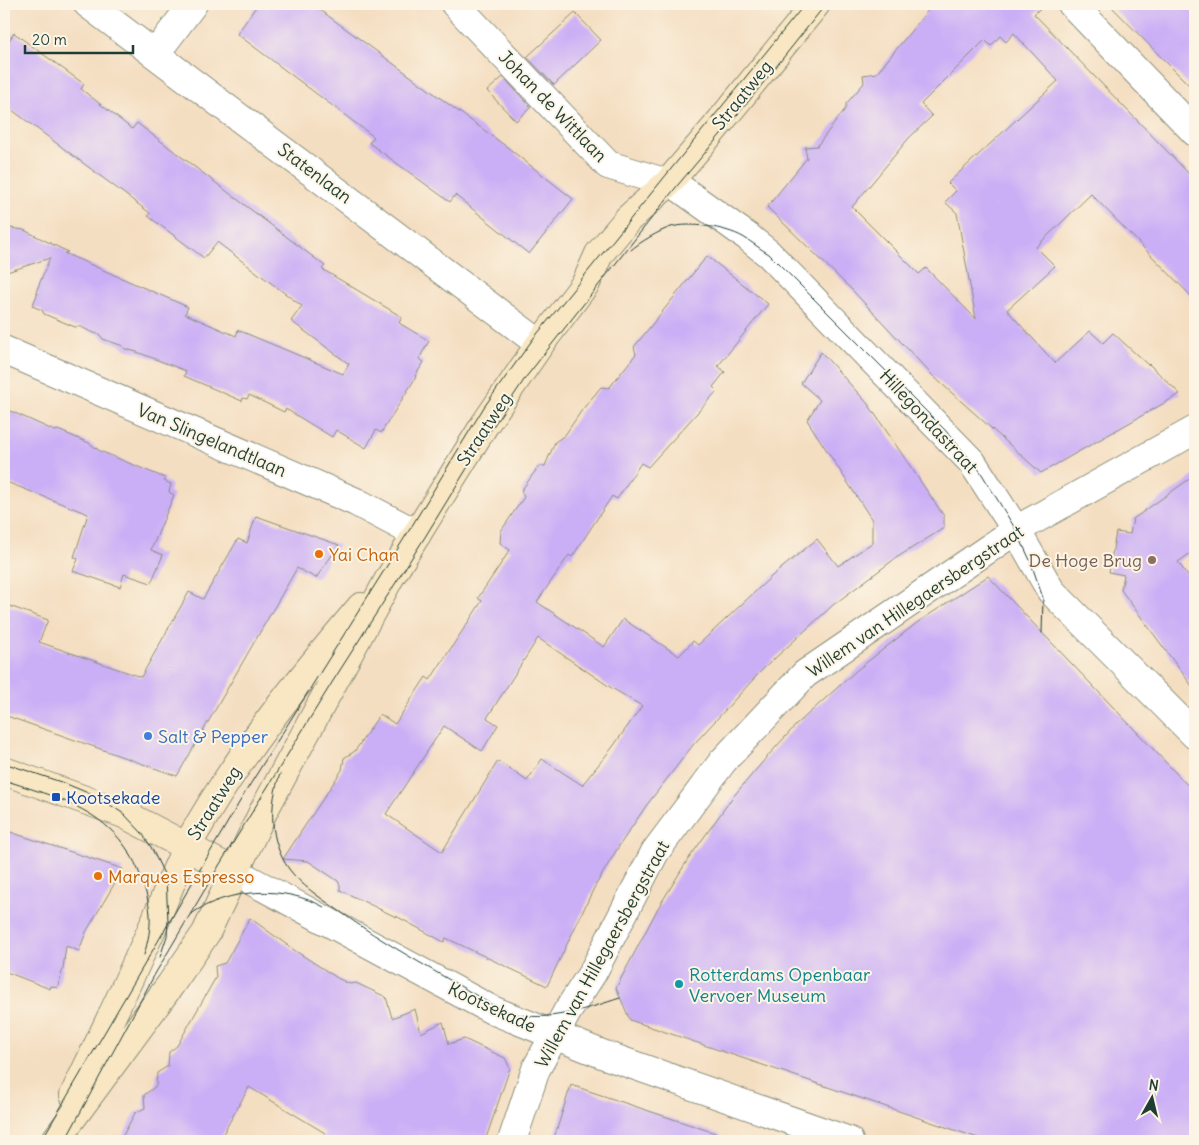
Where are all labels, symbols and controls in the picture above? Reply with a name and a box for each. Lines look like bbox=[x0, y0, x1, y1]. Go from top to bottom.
scale bar bbox=[25, 22, 132, 54]
text: 20 m bbox=[32, 30, 67, 49]
street label: Johan de Wittlaan bbox=[494, 45, 612, 167]
street label: Straatweg bbox=[707, 55, 777, 135]
street label: Statenlaan bbox=[273, 138, 357, 208]
street label: Hillegondastraat bbox=[875, 364, 983, 478]
street label: Straatweg bbox=[452, 388, 516, 470]
street label: Van Slingelandtlaan bbox=[134, 398, 290, 482]
street label: Willem van Hillegaersbergstraat bbox=[802, 520, 1028, 682]
place label: Yai Chan bbox=[329, 543, 399, 566]
marker: Yai Chan bbox=[313, 548, 325, 560]
place label: De Hoge Brug bbox=[1029, 549, 1142, 572]
marker: De Hoge Brug bbox=[1146, 554, 1158, 566]
place label: Salt & Pepper bbox=[158, 725, 269, 748]
marker: Salt & Pepper bbox=[142, 730, 154, 742]
street label: Straatweg bbox=[182, 762, 246, 844]
place label: Kootsekade bbox=[66, 786, 160, 809]
marker: Kootsekade bbox=[50, 791, 62, 803]
street label: Willem van Hillegaersbergstraat bbox=[530, 836, 674, 1072]
place label: Marques Espresso bbox=[108, 865, 254, 888]
marker: Marques Espresso bbox=[92, 870, 104, 882]
place label: Rotterdams Openbaar Vervoer Museum bbox=[689, 963, 871, 1007]
street label: Kootsekade bbox=[444, 977, 540, 1037]
marker: Rotterdams Openbaar Vervoer Museum bbox=[673, 978, 685, 990]
north arrow bbox=[1126, 1072, 1176, 1122]
text: N bbox=[1148, 1076, 1160, 1095]

